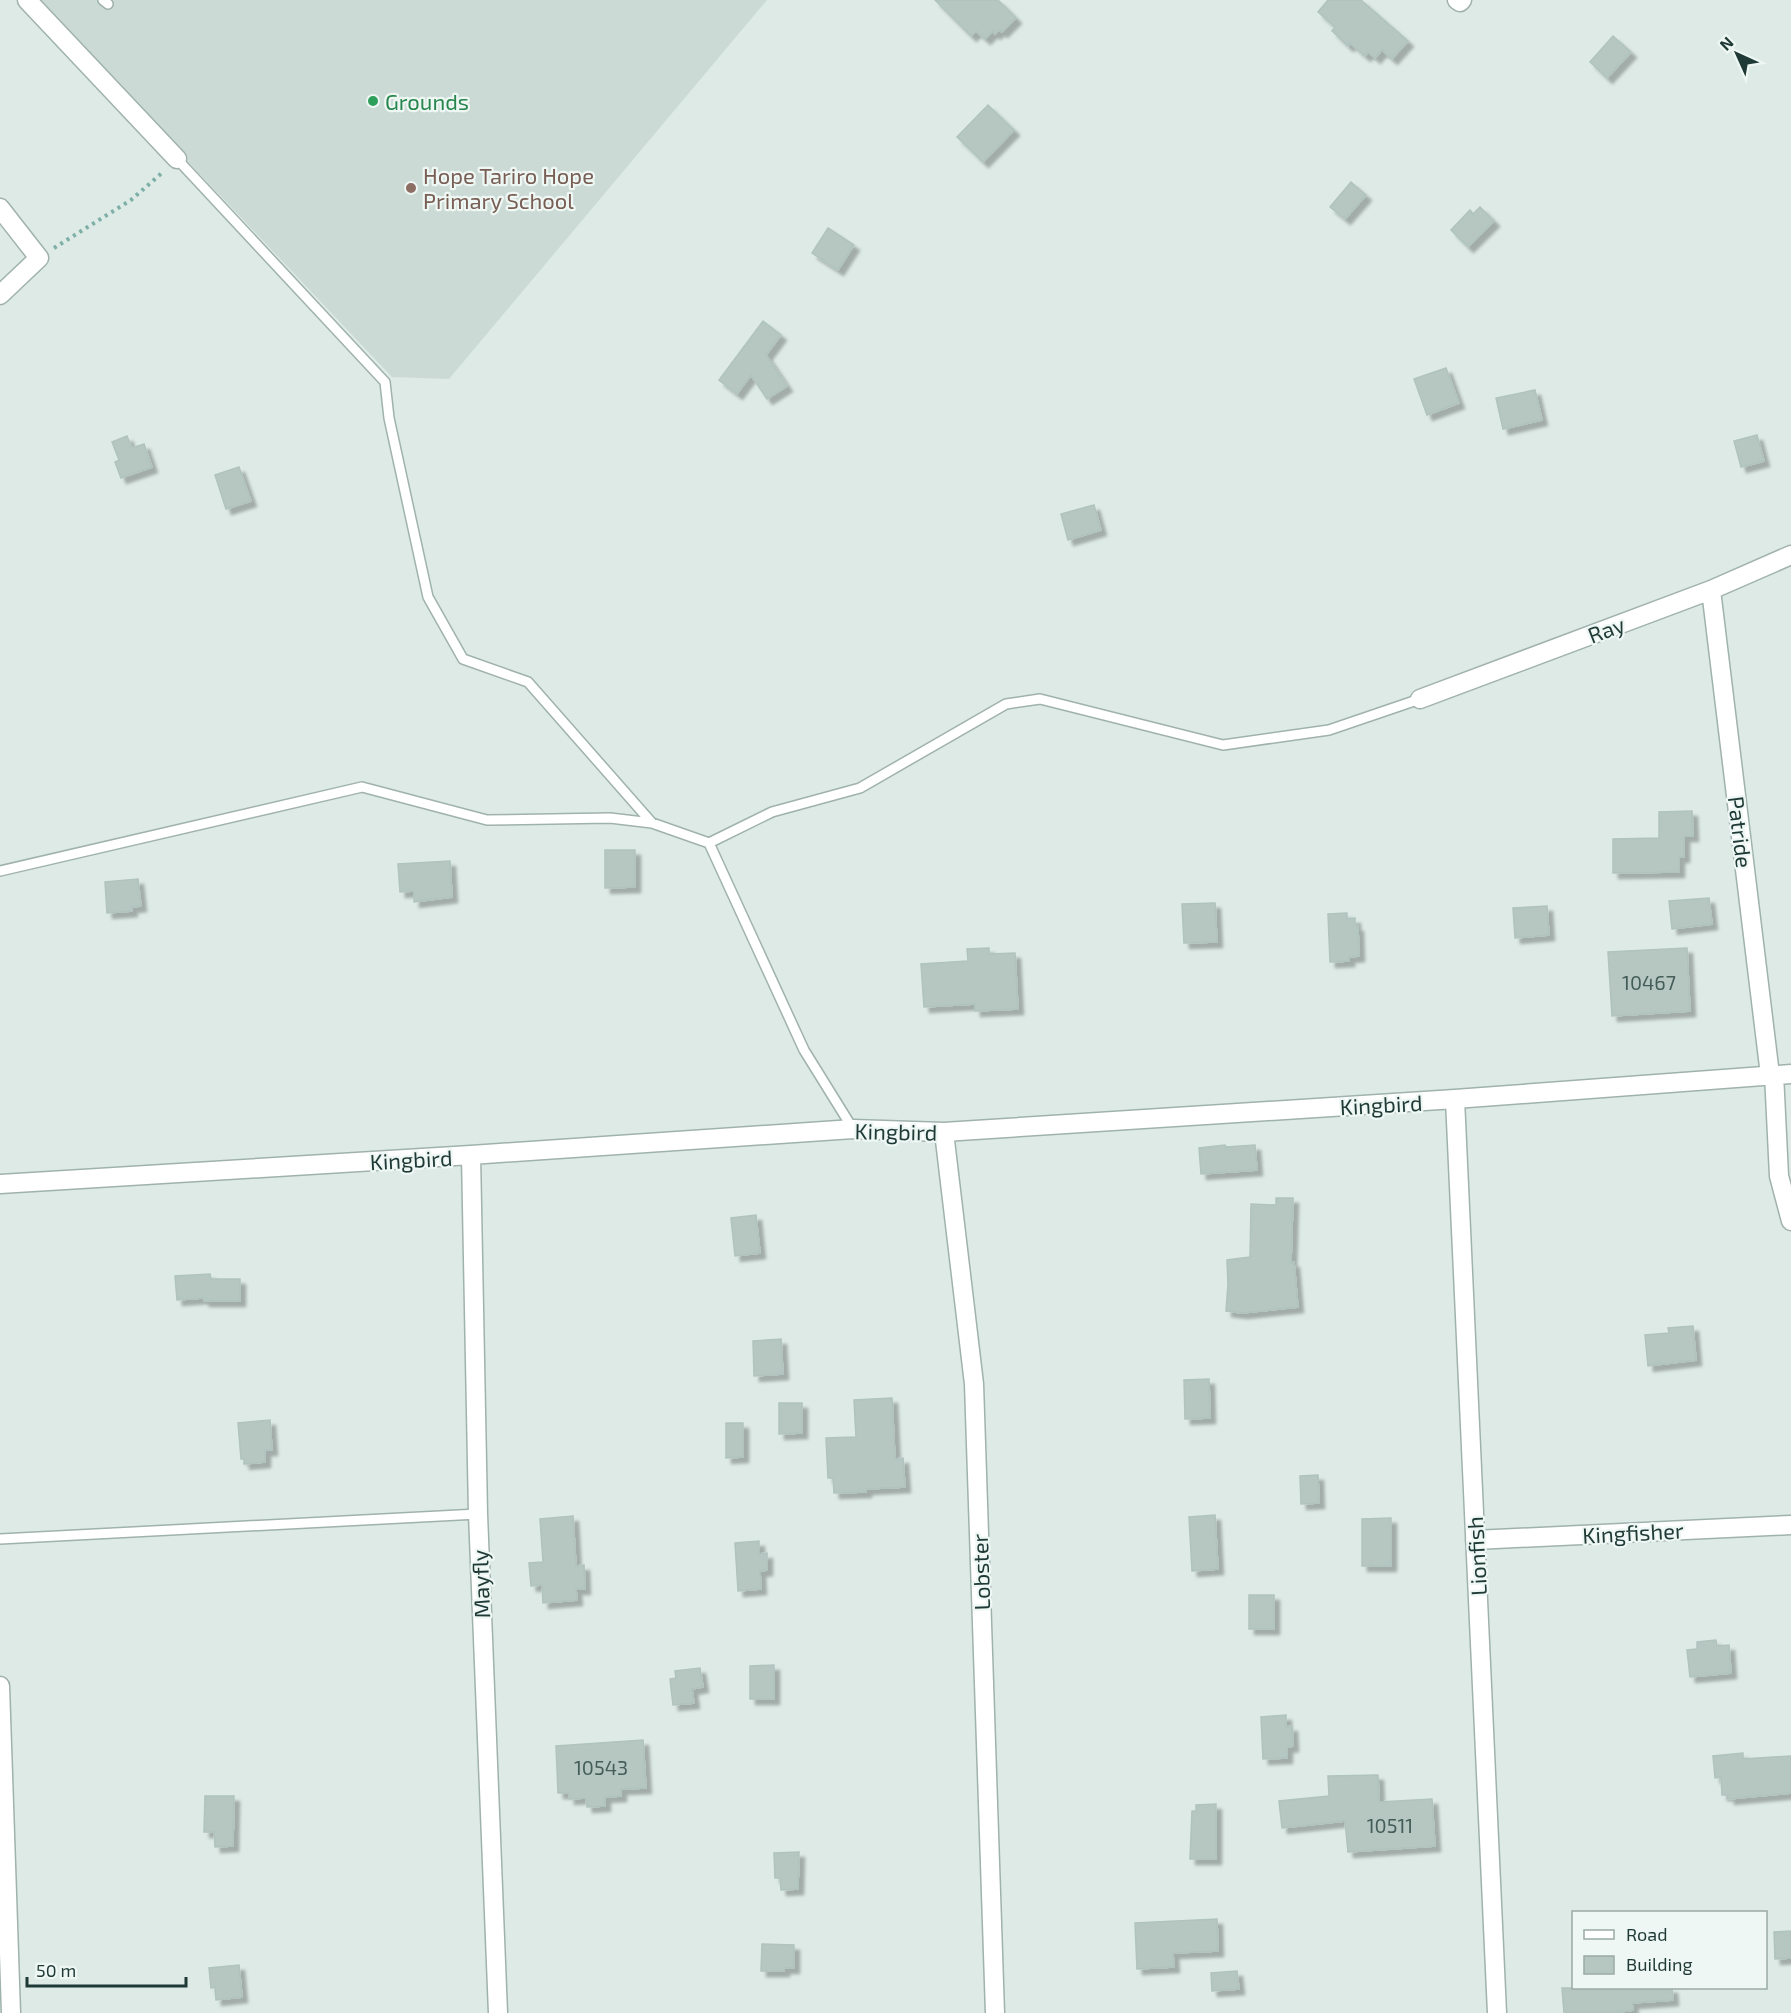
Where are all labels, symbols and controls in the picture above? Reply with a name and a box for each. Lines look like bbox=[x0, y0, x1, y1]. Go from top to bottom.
north arrow bbox=[1707, 24, 1767, 84]
text: N bbox=[1715, 32, 1737, 54]
place label: Grounds bbox=[385, 88, 469, 114]
marker: Grounds bbox=[366, 94, 380, 108]
place label: Hope Tariro Hope Primary School bbox=[423, 162, 594, 213]
marker: Hope Tariro Hope Primary School bbox=[404, 181, 418, 195]
street label: Ray bbox=[1584, 610, 1628, 648]
street label: Patride bbox=[1724, 795, 1758, 869]
house number: 10467 bbox=[1622, 970, 1676, 994]
street label: Kingbird bbox=[1339, 1089, 1423, 1119]
street label: Kingbird bbox=[854, 1117, 938, 1145]
street label: Kingbird bbox=[369, 1144, 453, 1174]
street label: Lionfish bbox=[1461, 1516, 1491, 1596]
street label: Kingfisher bbox=[1582, 1516, 1685, 1548]
street label: Lobster bbox=[966, 1533, 994, 1611]
street label: Mayfly bbox=[466, 1549, 494, 1619]
house number: 10543 bbox=[574, 1755, 628, 1779]
house number: 10511 bbox=[1367, 1813, 1413, 1837]
legend bbox=[1572, 1911, 1767, 1989]
text: Road bbox=[1626, 1923, 1667, 1945]
scale bar bbox=[27, 1950, 186, 1988]
text: Building bbox=[1626, 1953, 1693, 1975]
text: 50 m bbox=[36, 1959, 76, 1981]

